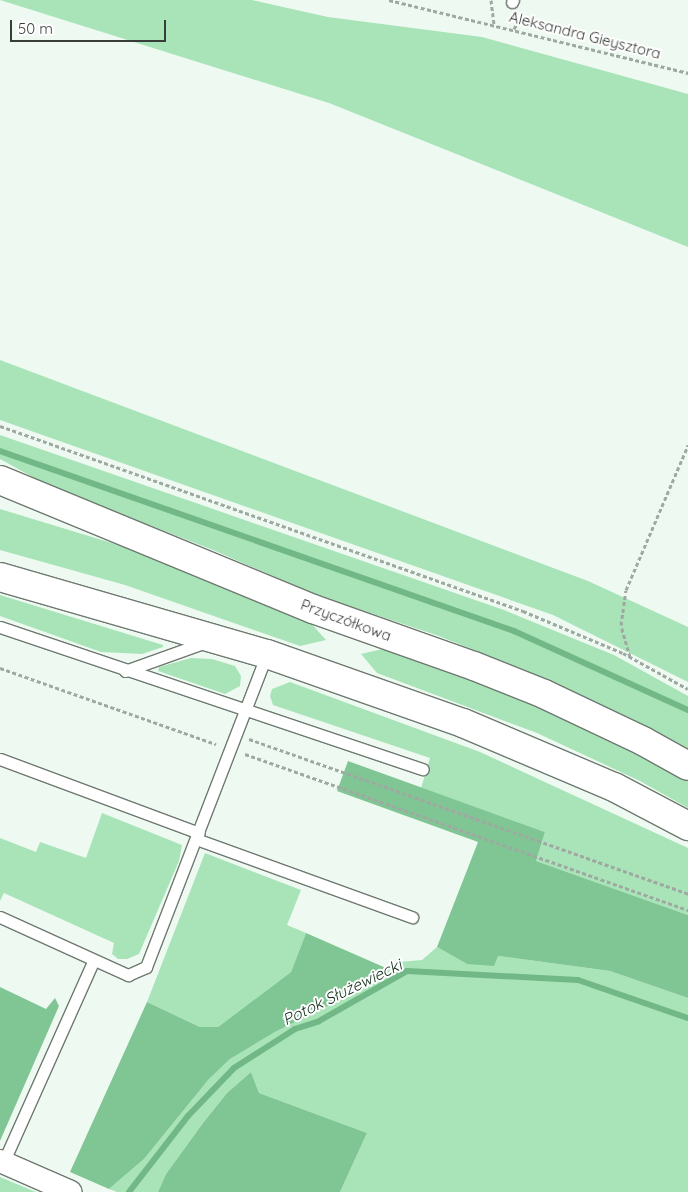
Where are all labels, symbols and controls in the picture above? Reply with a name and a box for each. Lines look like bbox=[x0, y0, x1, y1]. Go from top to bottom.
street label: Aleksandra Gieysztora bbox=[507, 7, 663, 63]
scale bar bbox=[12, 10, 169, 42]
text: 50 m bbox=[18, 19, 53, 38]
street label: Przyczółkowa bbox=[298, 595, 394, 645]
water label: Potok Służewiecki bbox=[279, 955, 405, 1029]

